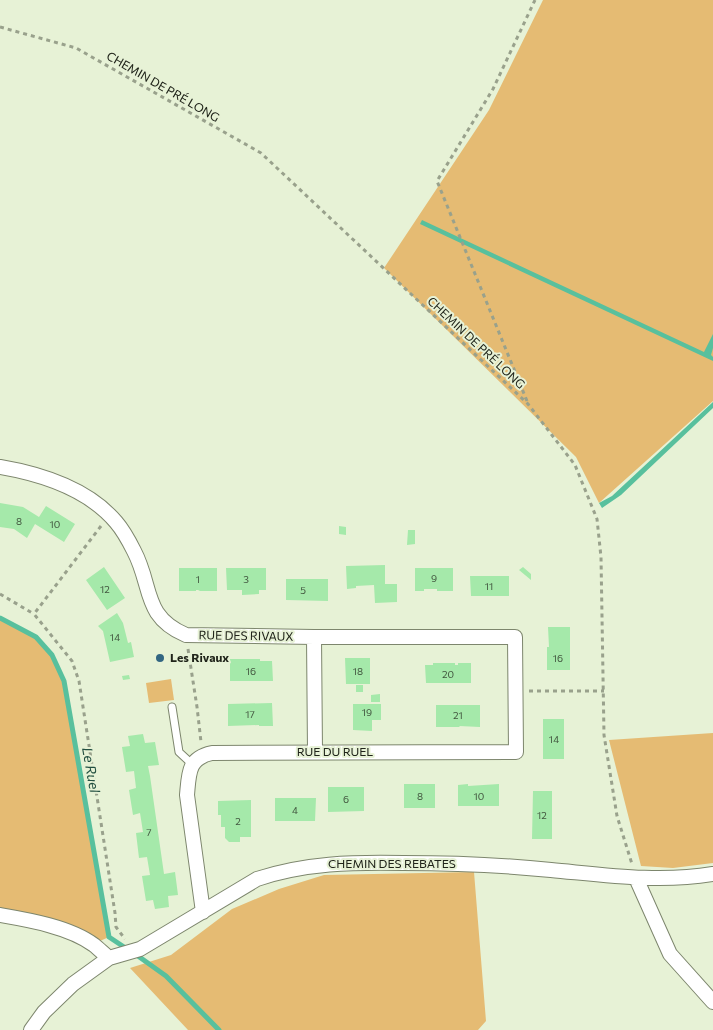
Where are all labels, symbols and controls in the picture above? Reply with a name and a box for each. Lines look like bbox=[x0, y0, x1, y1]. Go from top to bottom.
street label: CHEMIN DE PRÉ LONG bbox=[105, 48, 222, 124]
street label: CHEMIN DE PRÉ LONG bbox=[425, 293, 528, 391]
house number: 8 bbox=[16, 515, 22, 527]
house number: 10 bbox=[50, 518, 60, 530]
house number: 9 bbox=[431, 572, 437, 584]
house number: 1 bbox=[196, 573, 200, 585]
house number: 3 bbox=[243, 573, 249, 585]
house number: 11 bbox=[485, 580, 493, 592]
house number: 12 bbox=[100, 583, 110, 595]
house number: 5 bbox=[300, 584, 306, 596]
street label: RUE DES RIVAUX bbox=[198, 627, 294, 643]
house number: 14 bbox=[110, 631, 120, 643]
place label: Les Rivaux bbox=[170, 650, 229, 664]
marker: Les Rivaux bbox=[154, 652, 166, 664]
house number: 16 bbox=[553, 652, 563, 664]
house number: 16 bbox=[246, 665, 256, 677]
house number: 18 bbox=[353, 665, 363, 677]
house number: 20 bbox=[442, 668, 454, 680]
house number: 19 bbox=[362, 706, 372, 718]
house number: 17 bbox=[245, 708, 255, 720]
house number: 21 bbox=[453, 709, 463, 721]
house number: 14 bbox=[549, 733, 559, 745]
street label: RUE DU RUEL bbox=[297, 744, 373, 758]
water label: Le Ruel bbox=[79, 746, 104, 795]
house number: 8 bbox=[417, 790, 423, 802]
house number: 10 bbox=[474, 790, 484, 802]
house number: 6 bbox=[343, 793, 349, 805]
house number: 4 bbox=[292, 804, 298, 816]
house number: 12 bbox=[537, 809, 547, 821]
house number: 2 bbox=[235, 815, 241, 827]
house number: 7 bbox=[146, 826, 152, 838]
street label: CHEMIN DES REBATES bbox=[328, 856, 456, 870]

